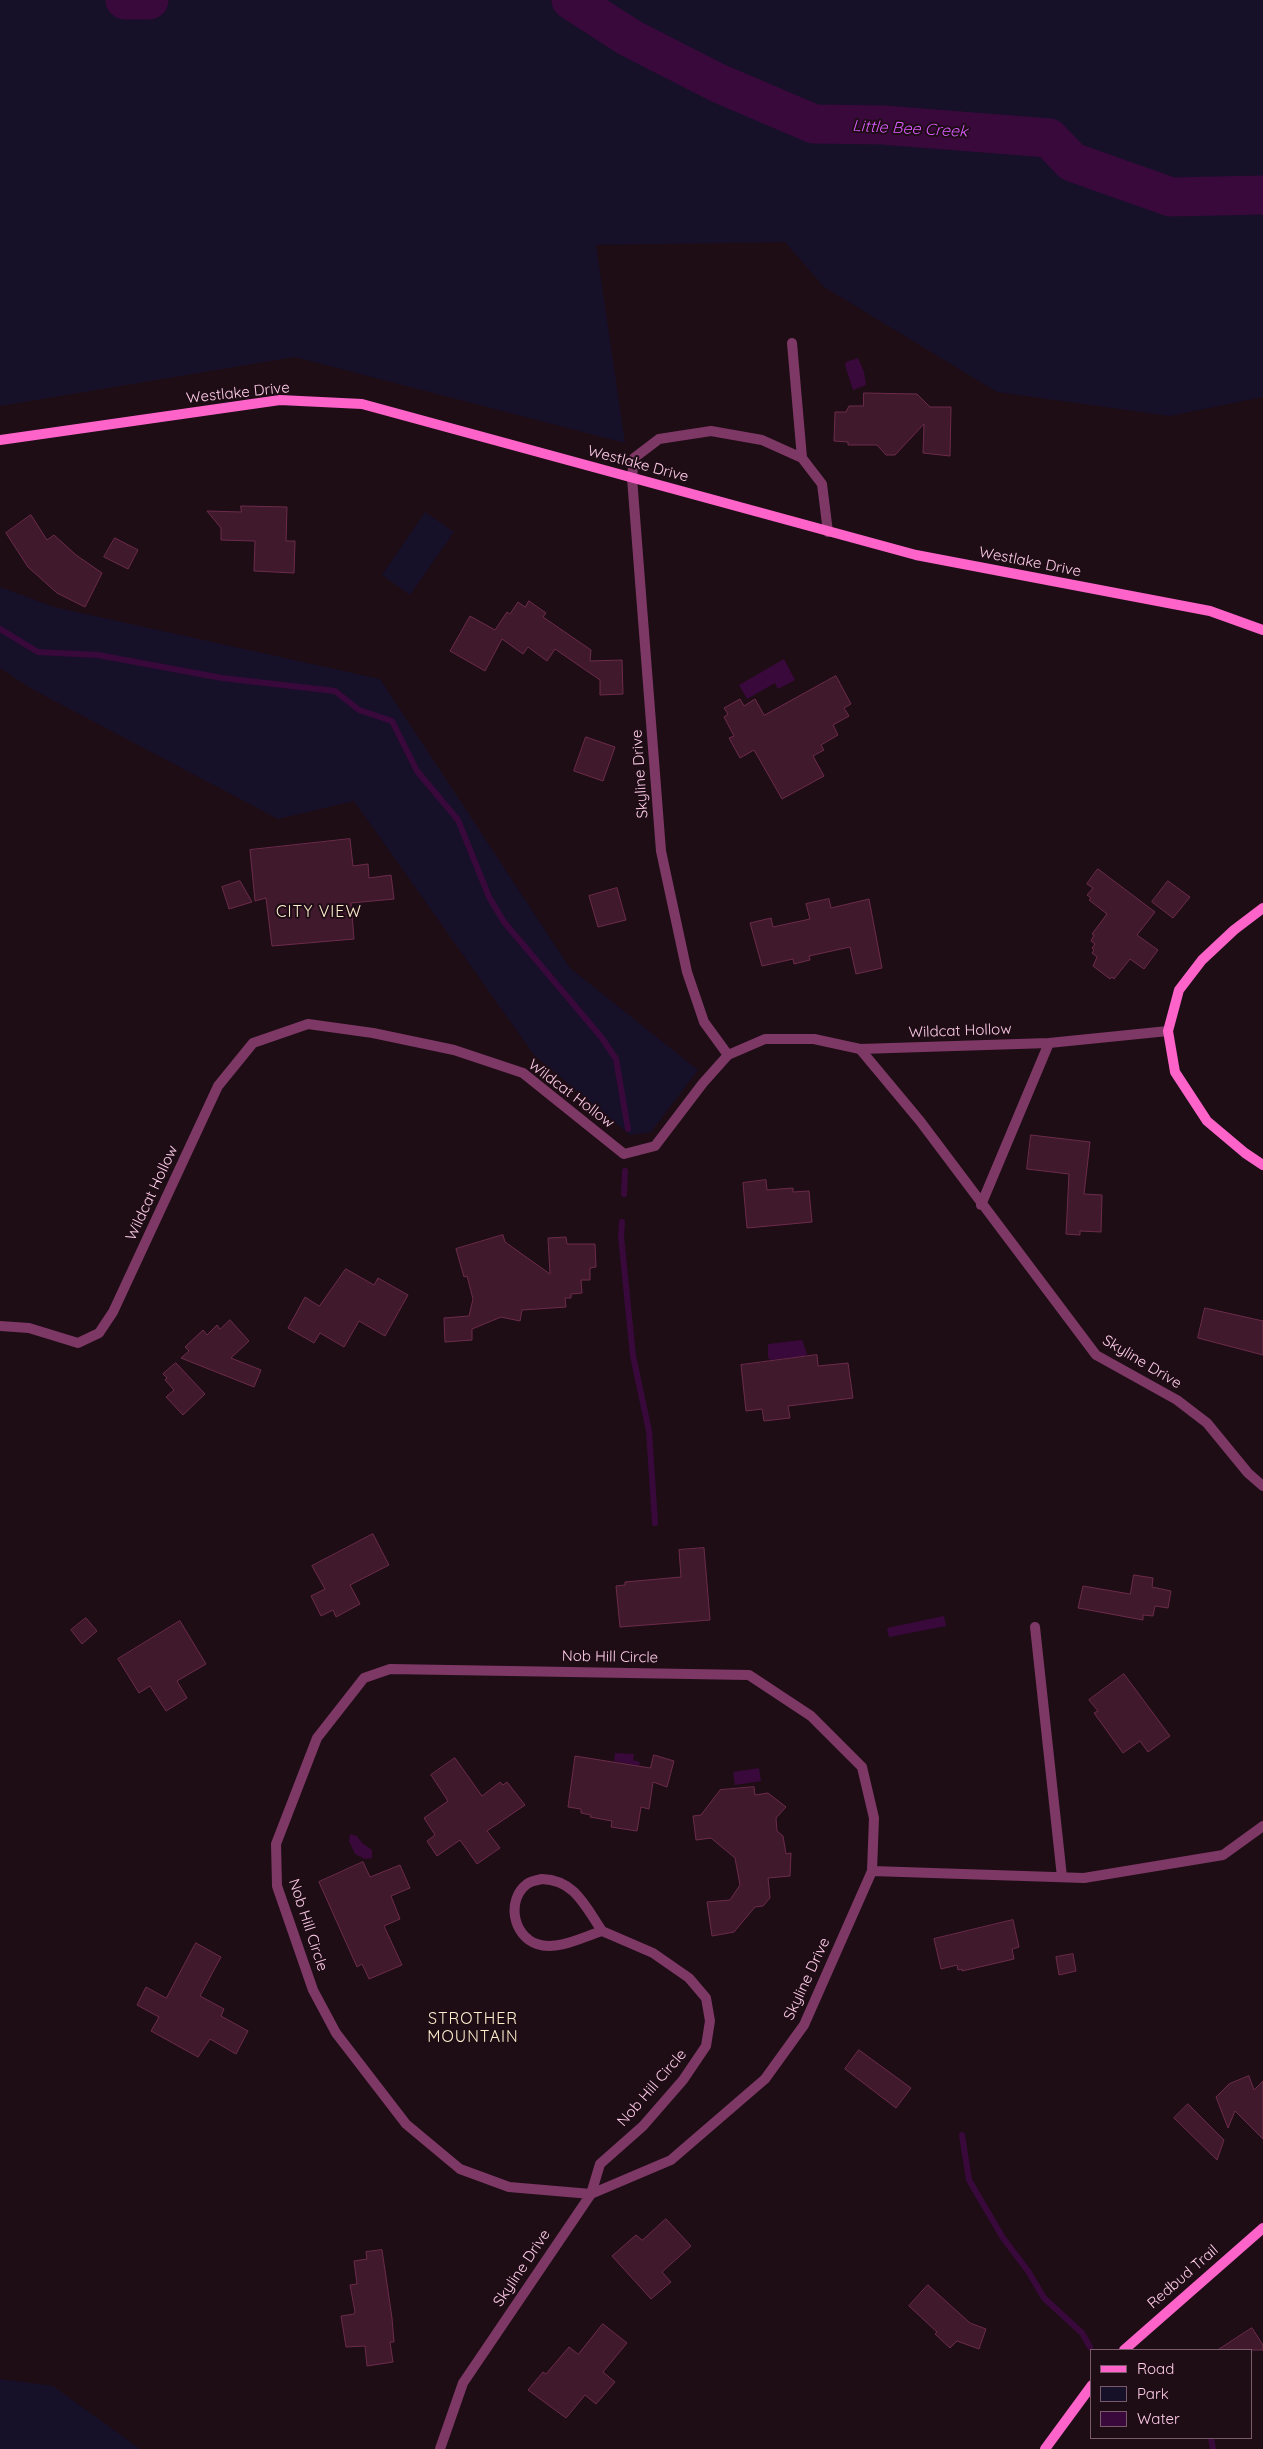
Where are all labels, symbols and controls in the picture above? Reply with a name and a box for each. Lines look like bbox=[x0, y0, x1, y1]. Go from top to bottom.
water label: Little Bee Creek bbox=[852, 116, 968, 142]
street label: Westlake Drive bbox=[185, 379, 291, 407]
street label: Westlake Drive bbox=[586, 442, 690, 486]
street label: Westlake Drive bbox=[977, 543, 1083, 581]
street label: Skyline Drive bbox=[628, 729, 652, 819]
district label: CITY VIEW bbox=[275, 902, 363, 922]
street label: Wildcat Hollow bbox=[908, 1020, 1012, 1042]
street label: Wildcat Hollow bbox=[524, 1056, 618, 1132]
street label: Wildcat Hollow bbox=[122, 1142, 182, 1244]
street label: Skyline Drive bbox=[1099, 1331, 1185, 1393]
street label: Nob Hill Circle bbox=[562, 1647, 658, 1667]
street label: Nob Hill Circle bbox=[285, 1876, 331, 1974]
street label: Skyline Drive bbox=[780, 1935, 834, 2023]
district label: STROTHER MOUNTAIN bbox=[426, 2009, 520, 2047]
street label: Nob Hill Circle bbox=[614, 2046, 690, 2130]
street label: Skyline Drive bbox=[490, 2226, 554, 2310]
street label: Redbud Trail bbox=[1144, 2241, 1222, 2313]
legend bbox=[1090, 2349, 1253, 2439]
text: Road bbox=[1137, 2359, 1174, 2378]
text: Park bbox=[1137, 2384, 1169, 2403]
text: Water bbox=[1137, 2409, 1180, 2428]

